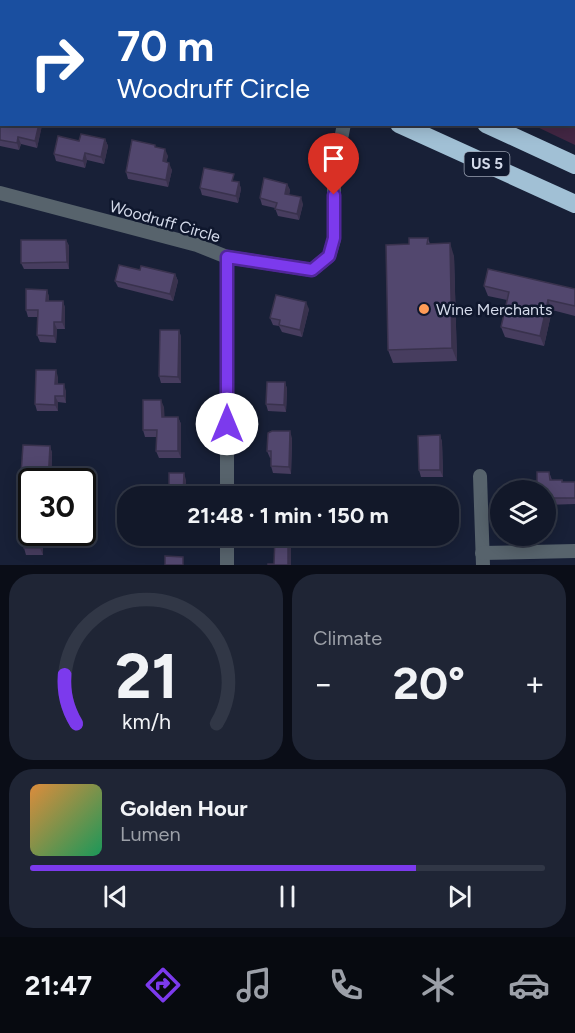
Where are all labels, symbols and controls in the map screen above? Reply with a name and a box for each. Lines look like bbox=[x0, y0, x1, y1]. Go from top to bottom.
text: 70 m bbox=[117, 21, 214, 72]
icon: right bbox=[18, 24, 96, 102]
text: Woodruff Circle bbox=[117, 72, 310, 105]
pin bbox=[308, 133, 359, 195]
icon: arrive bbox=[317, 142, 350, 175]
road number: US 5 bbox=[464, 152, 510, 176]
street label: Woodruff Circle bbox=[107, 197, 223, 246]
place label: Wine Merchants bbox=[436, 300, 553, 319]
marker: Wine Merchants bbox=[417, 302, 431, 316]
position arrow bbox=[195, 392, 259, 456]
speed limit sign: 30 bbox=[18, 468, 96, 546]
map controls bbox=[490, 480, 556, 546]
button: layers bbox=[490, 480, 556, 546]
text: 21:48 · 1 min · 150 m bbox=[187, 502, 389, 529]
text: Climate bbox=[313, 626, 382, 650]
text: 21 bbox=[115, 639, 177, 714]
text: 20° bbox=[393, 656, 465, 710]
text: − bbox=[313, 664, 334, 703]
text: + bbox=[524, 664, 545, 703]
text: km/h bbox=[122, 709, 170, 734]
text: Golden Hour bbox=[120, 795, 248, 822]
text: Lumen bbox=[120, 822, 181, 846]
icon: previous bbox=[99, 880, 132, 913]
icon: pause bbox=[271, 880, 304, 913]
icon: next bbox=[443, 880, 476, 913]
icon: directions bbox=[142, 964, 184, 1006]
icon: music bbox=[233, 964, 275, 1006]
icon: phone bbox=[325, 964, 367, 1006]
icon: climate bbox=[417, 964, 459, 1006]
icon: car bbox=[508, 964, 550, 1006]
text: 21:47 bbox=[25, 969, 92, 1002]

